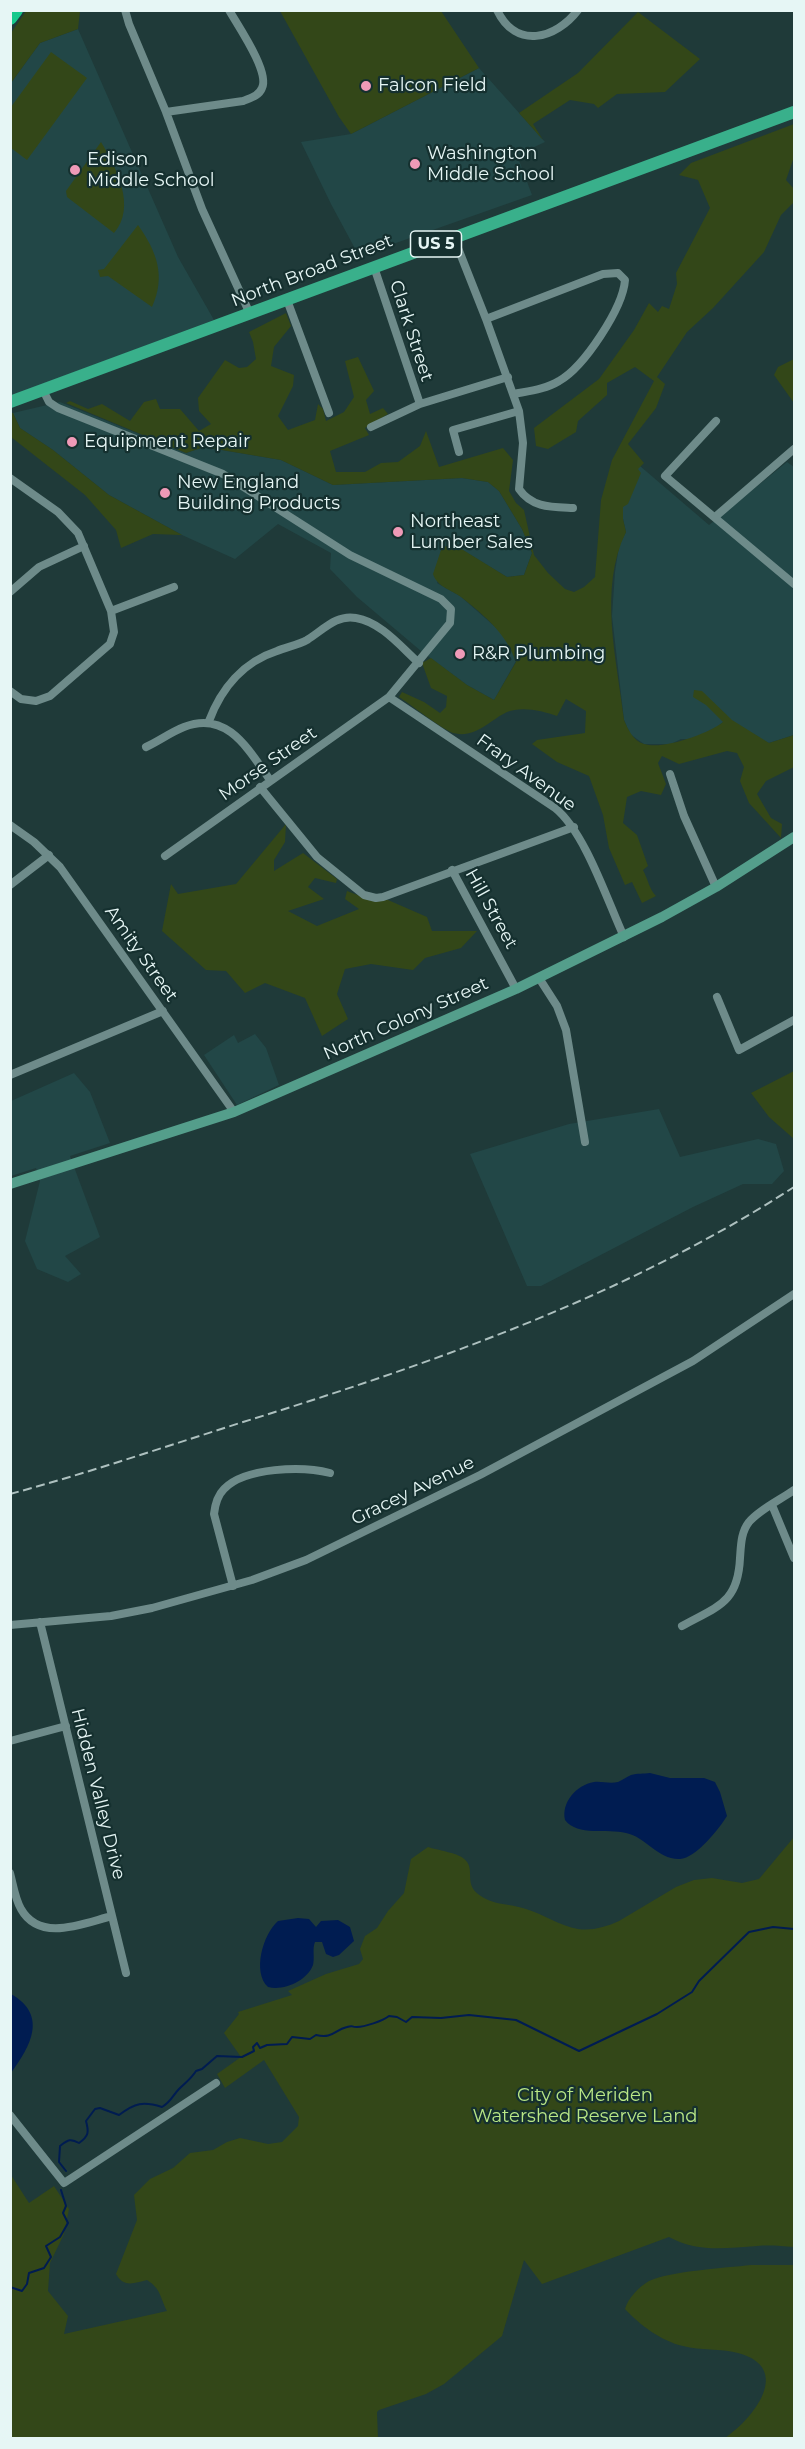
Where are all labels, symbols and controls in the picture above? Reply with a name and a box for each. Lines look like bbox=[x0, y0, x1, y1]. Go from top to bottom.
place label: Falcon Field bbox=[378, 75, 487, 97]
marker: Falcon Field bbox=[359, 79, 373, 93]
place label: Washington Middle School bbox=[427, 143, 555, 186]
place label: Edison Middle School bbox=[87, 149, 215, 192]
marker: Washington Middle School bbox=[408, 157, 422, 171]
marker: Edison Middle School bbox=[68, 163, 82, 177]
street label: North Broad Street bbox=[228, 230, 396, 312]
road number: US 5 bbox=[410, 231, 462, 257]
street label: Clark Street bbox=[384, 278, 438, 384]
place label: Equipment Repair bbox=[84, 431, 250, 453]
marker: Equipment Repair bbox=[65, 435, 79, 449]
place label: New England Building Products bbox=[177, 472, 340, 514]
marker: New England Building Products bbox=[158, 486, 172, 500]
place label: Northeast Lumber Sales bbox=[410, 511, 533, 554]
marker: Northeast Lumber Sales bbox=[391, 525, 405, 539]
place label: R&R Plumbing bbox=[472, 643, 605, 665]
marker: R&R Plumbing bbox=[453, 647, 467, 661]
street label: Morse Street bbox=[215, 722, 321, 806]
street label: Frary Avenue bbox=[472, 730, 580, 816]
street label: Hill Street bbox=[460, 865, 522, 953]
street label: Amity Street bbox=[100, 902, 182, 1006]
street label: North Colony Street bbox=[320, 973, 492, 1065]
street label: Gracey Avenue bbox=[348, 1452, 478, 1530]
street label: Hidden Valley Drive bbox=[66, 1706, 130, 1882]
park label: City of Meriden Watershed Reserve Land bbox=[472, 2085, 698, 2128]

